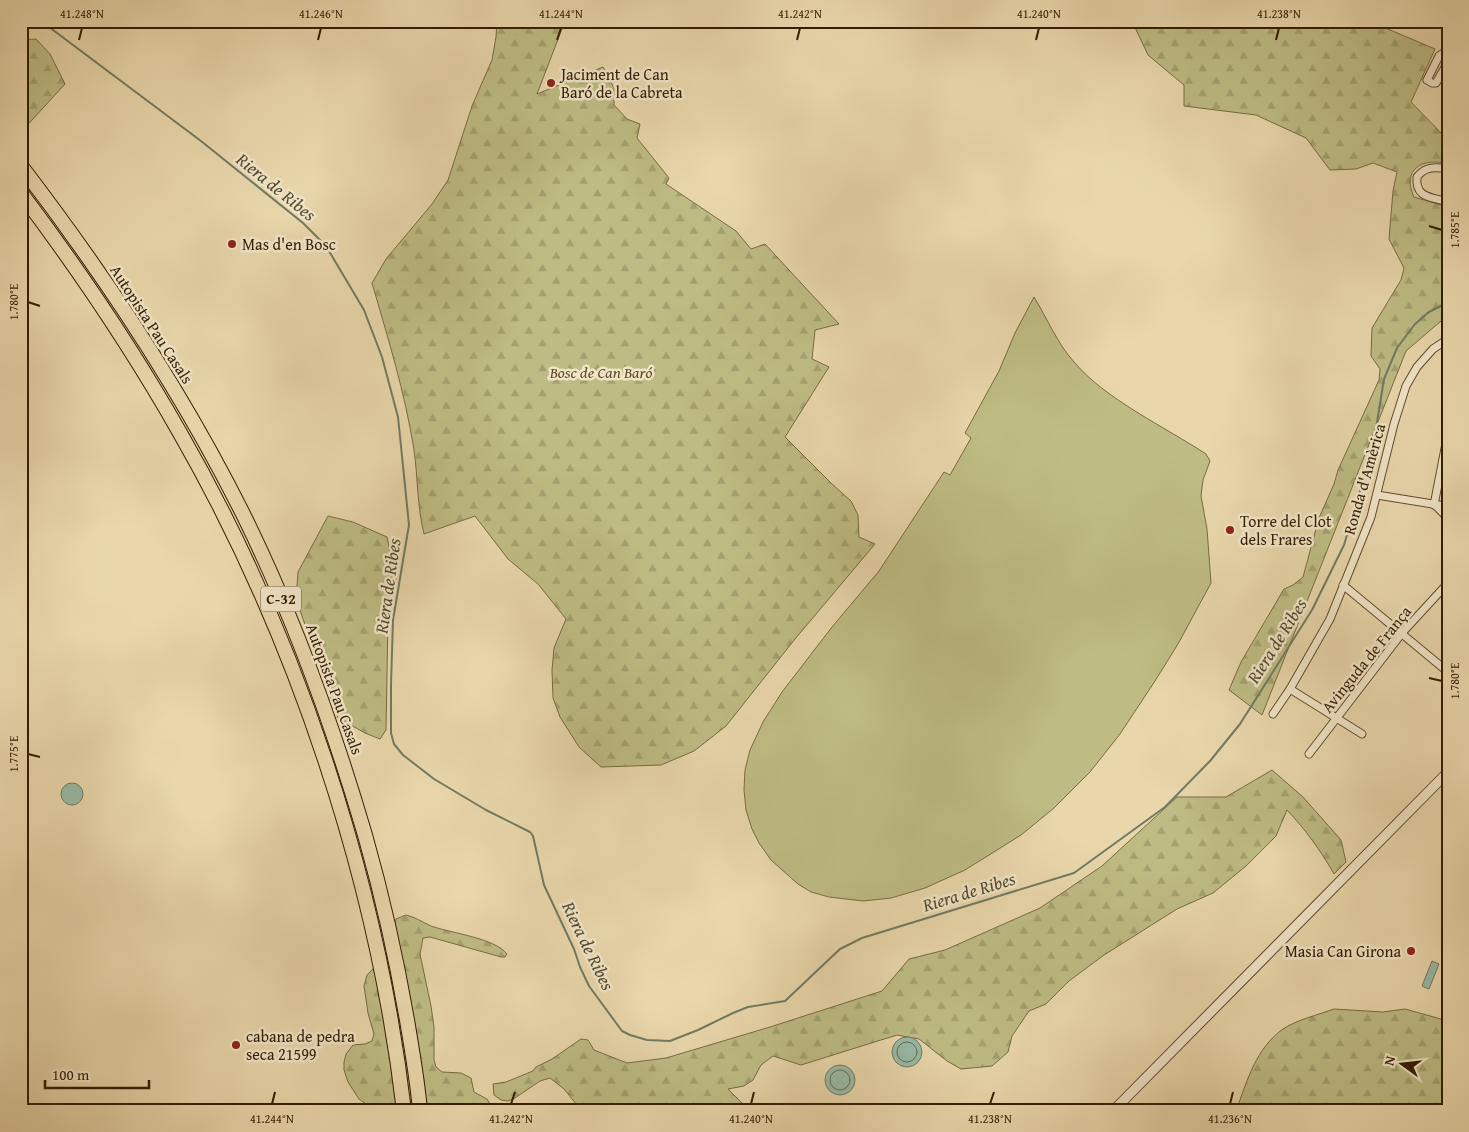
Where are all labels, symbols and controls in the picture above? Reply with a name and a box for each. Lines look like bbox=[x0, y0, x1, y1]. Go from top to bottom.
text: 41.248°N bbox=[60, 5, 104, 22]
text: 41.246°N bbox=[299, 5, 343, 22]
text: 41.244°N bbox=[539, 5, 583, 22]
text: 41.242°N bbox=[778, 5, 822, 22]
text: 41.240°N bbox=[1017, 5, 1061, 22]
text: 41.238°N bbox=[1257, 5, 1301, 22]
place label: Jaciment de Can Baró de la Cabreta bbox=[559, 62, 683, 104]
marker: Jaciment de Can Baró de la Cabreta bbox=[545, 77, 557, 89]
water label: Riera de Ribes bbox=[230, 145, 322, 228]
text: 1.785°E bbox=[1446, 212, 1463, 248]
place label: Mas d'en Bosc bbox=[242, 232, 336, 256]
marker: Mas d'en Bosc bbox=[226, 238, 238, 250]
street label: Autopista Pau Casals bbox=[104, 260, 200, 388]
text: 1.780°E bbox=[5, 284, 22, 320]
park label: Bosc de Can Baró bbox=[549, 360, 652, 384]
street label: Ronda d'Amèrica bbox=[1337, 420, 1391, 537]
place label: Torre del Clot dels Frares bbox=[1240, 509, 1332, 551]
marker: Torre del Clot dels Frares bbox=[1224, 524, 1236, 536]
water label: Riera de Ribes bbox=[367, 536, 408, 636]
road number: C-32 bbox=[261, 586, 301, 612]
water label: Riera de Ribes bbox=[1239, 593, 1314, 689]
street label: Avinguda de França bbox=[1315, 600, 1417, 718]
street label: Autopista Pau Casals bbox=[300, 620, 370, 758]
text: 1.780°E bbox=[1446, 663, 1463, 699]
text: 1.775°E bbox=[5, 736, 22, 772]
water label: Riera de Ribes bbox=[918, 864, 1019, 919]
water label: Riera de Ribes bbox=[555, 896, 622, 995]
place label: Masia Can Girona bbox=[1285, 939, 1401, 963]
marker: Masia Can Girona bbox=[1405, 945, 1417, 957]
place label: cabana de pedra seca 21599 bbox=[246, 1024, 355, 1066]
marker: cabana de pedra seca 21599 bbox=[230, 1039, 242, 1051]
north arrow bbox=[1376, 1040, 1426, 1090]
text: N bbox=[1379, 1053, 1400, 1068]
scale bar bbox=[45, 1057, 149, 1089]
text: 100 m bbox=[52, 1064, 90, 1085]
text: 41.244°N bbox=[250, 1110, 294, 1127]
text: 41.242°N bbox=[489, 1110, 533, 1127]
text: 41.240°N bbox=[729, 1110, 773, 1127]
text: 41.238°N bbox=[968, 1110, 1012, 1127]
text: 41.236°N bbox=[1208, 1110, 1252, 1127]

